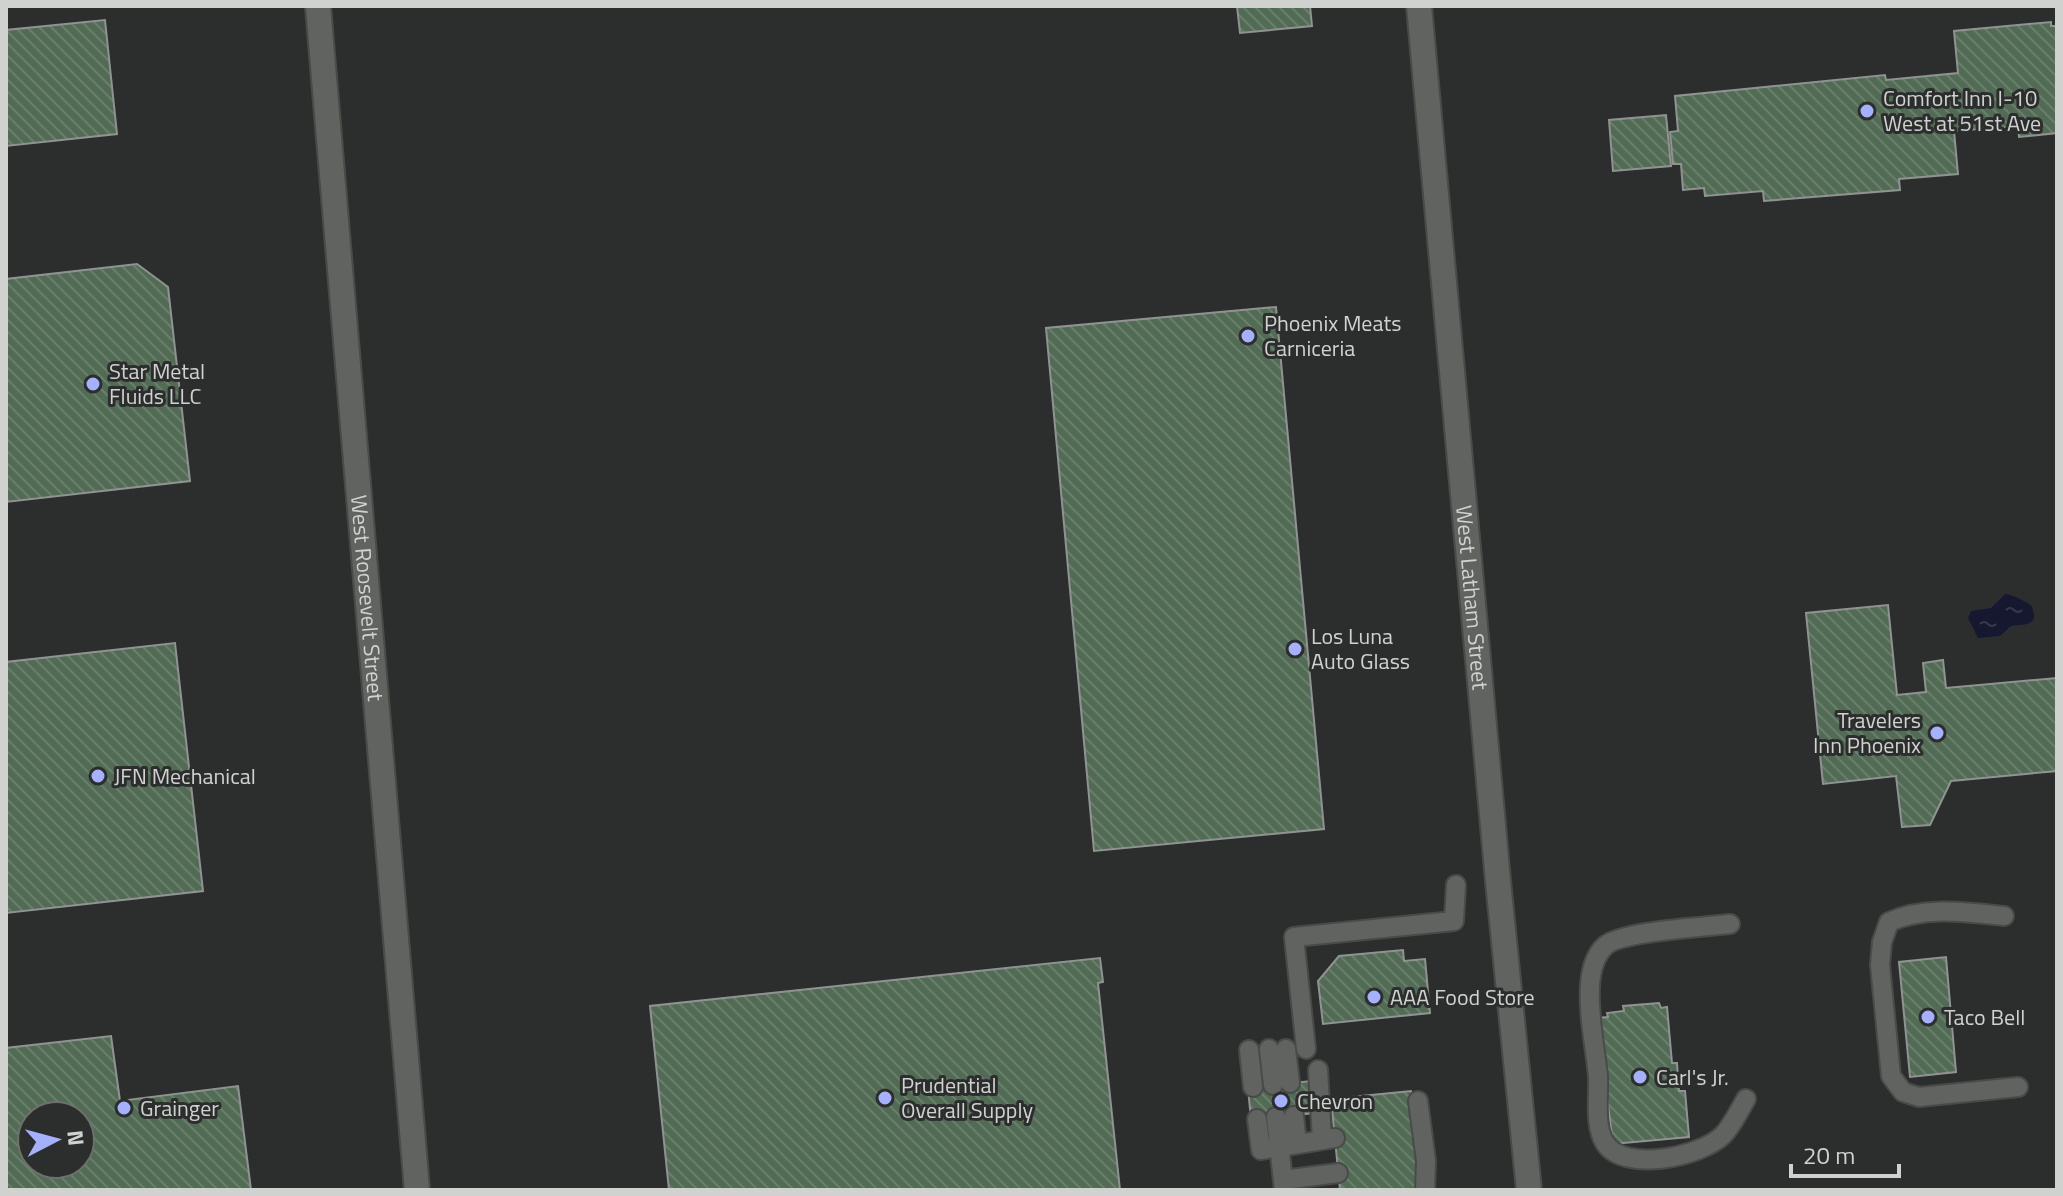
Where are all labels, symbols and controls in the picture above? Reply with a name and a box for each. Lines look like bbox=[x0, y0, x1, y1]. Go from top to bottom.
place label: Comfort Inn I-10 West at 51st Ave bbox=[1883, 81, 2041, 140]
marker: Comfort Inn I-10 West at 51st Ave bbox=[1858, 102, 1876, 120]
place label: Phoenix Meats Carniceria bbox=[1264, 306, 1401, 365]
marker: Phoenix Meats Carniceria bbox=[1239, 327, 1257, 345]
place label: Star Metal Fluids LLC bbox=[109, 354, 205, 413]
marker: Star Metal Fluids LLC bbox=[84, 375, 102, 393]
street label: West Roosevelt Street bbox=[342, 494, 393, 703]
street label: West Latham Street bbox=[1447, 504, 1498, 692]
place label: Los Luna Auto Glass bbox=[1311, 619, 1410, 678]
marker: Los Luna Auto Glass bbox=[1286, 640, 1304, 658]
place label: Travelers Inn Phoenix bbox=[1813, 703, 1921, 762]
marker: Travelers Inn Phoenix bbox=[1928, 724, 1946, 742]
place label: JFN Mechanical bbox=[114, 759, 256, 793]
marker: JFN Mechanical bbox=[89, 767, 107, 785]
place label: AAA Food Store bbox=[1390, 980, 1535, 1014]
marker: AAA Food Store bbox=[1365, 988, 1383, 1006]
place label: Taco Bell bbox=[1944, 1000, 2025, 1034]
marker: Taco Bell bbox=[1919, 1008, 1937, 1026]
place label: Carl's Jr. bbox=[1656, 1060, 1729, 1094]
place label: Prudential Overall Supply bbox=[901, 1068, 1034, 1127]
marker: Carl's Jr. bbox=[1631, 1068, 1649, 1086]
place label: Chevron bbox=[1297, 1084, 1373, 1118]
marker: Prudential Overall Supply bbox=[876, 1089, 894, 1107]
place label: Grainger bbox=[140, 1091, 219, 1125]
marker: Chevron bbox=[1272, 1092, 1290, 1110]
marker: Grainger bbox=[115, 1099, 133, 1117]
north arrow bbox=[16, 1100, 96, 1180]
scale bar bbox=[1791, 1128, 1899, 1178]
text: N bbox=[58, 1129, 94, 1147]
text: 20 m bbox=[1803, 1137, 1855, 1173]

